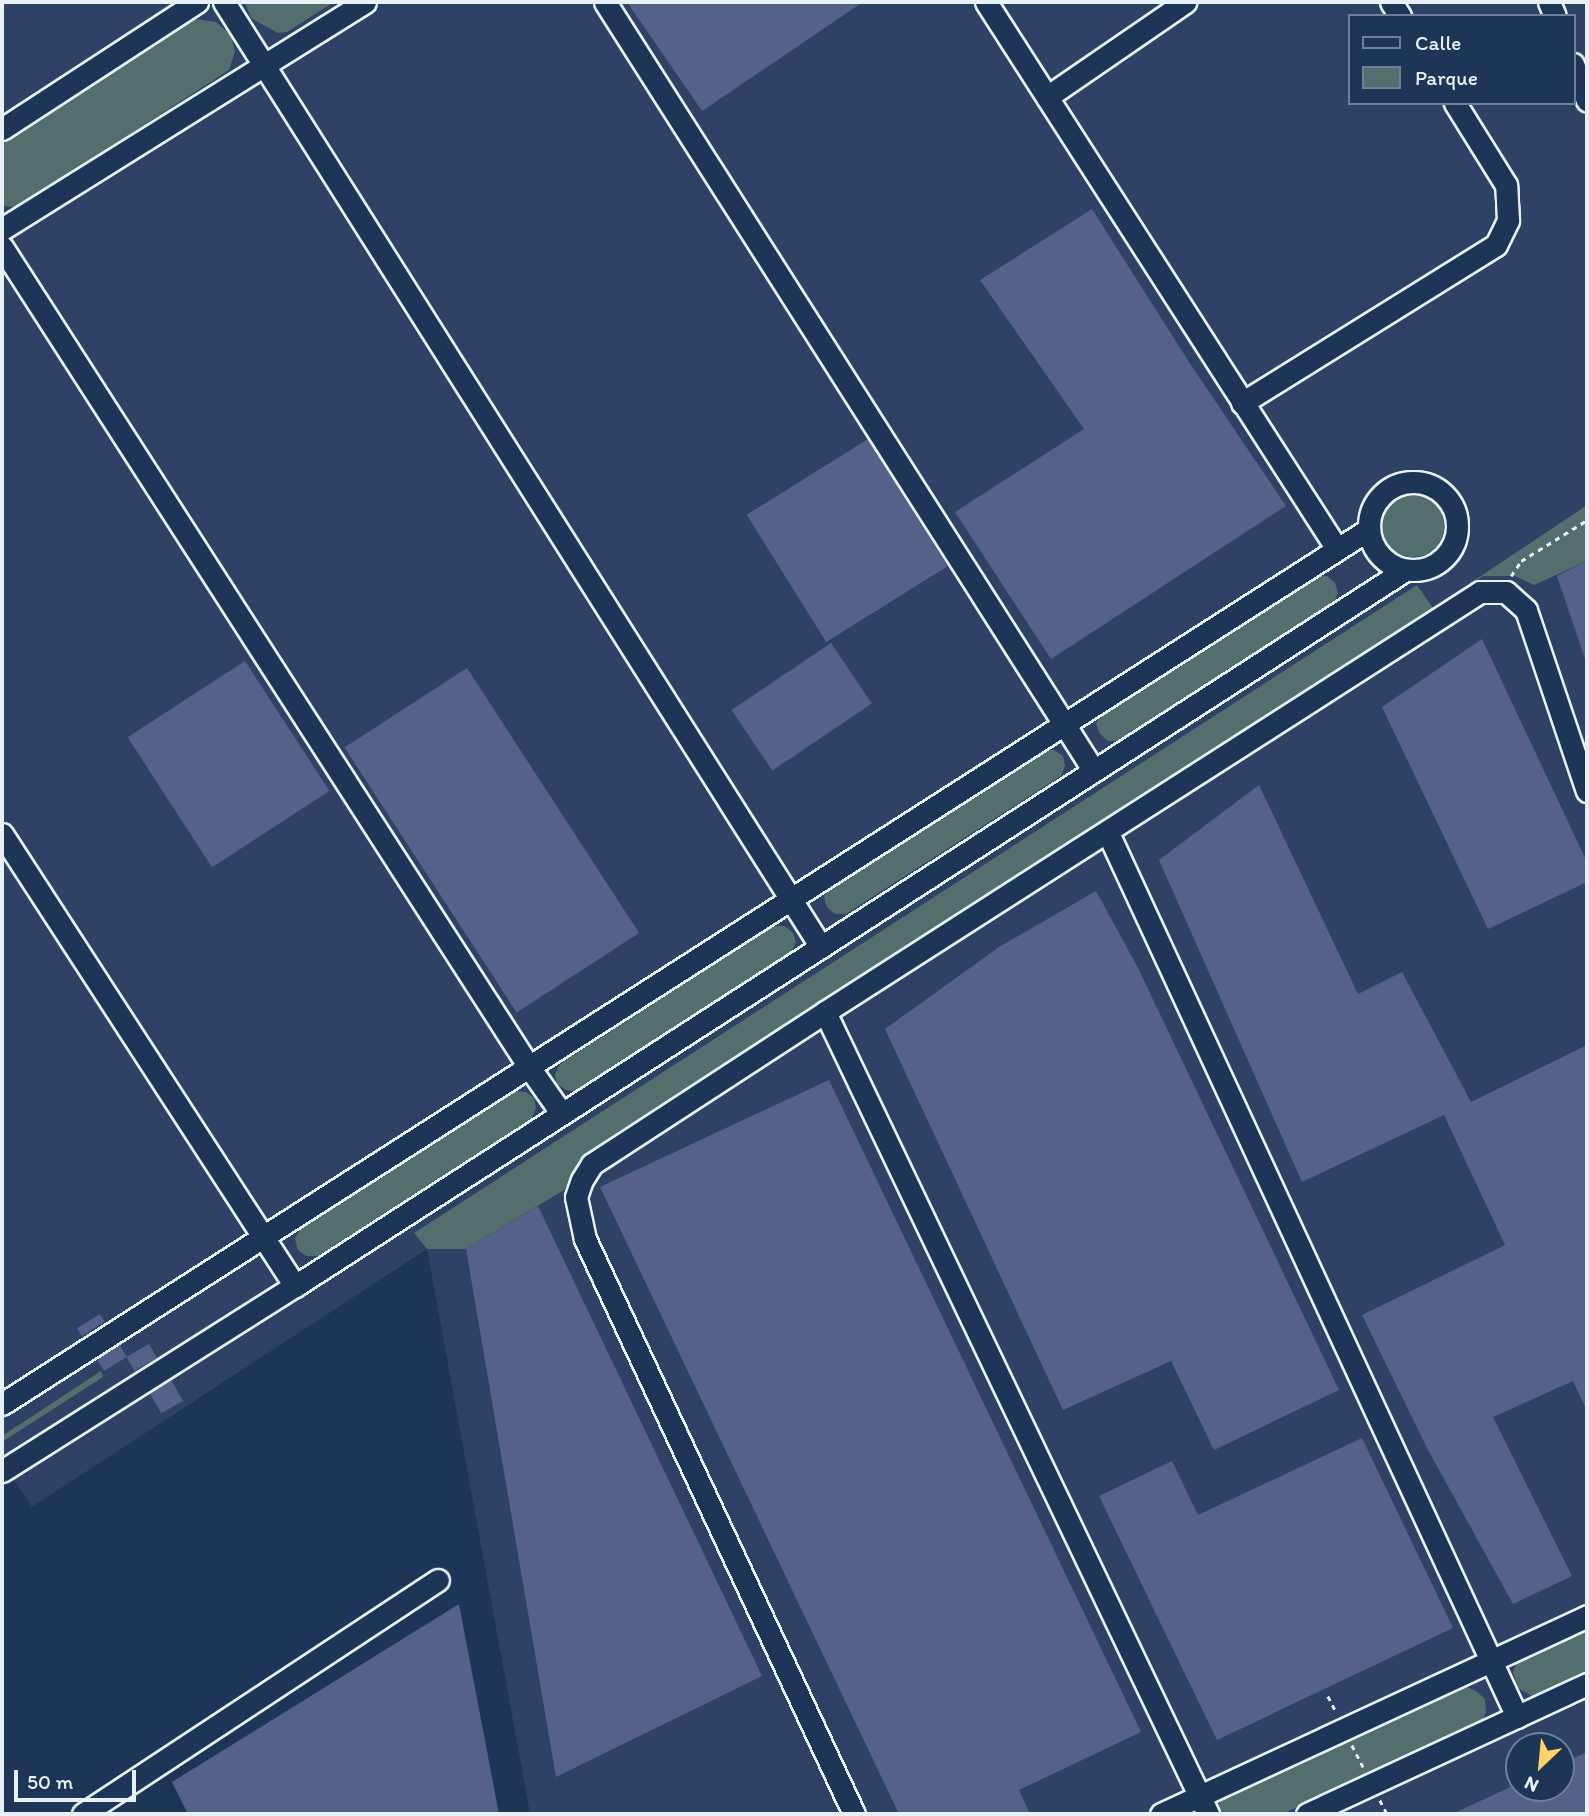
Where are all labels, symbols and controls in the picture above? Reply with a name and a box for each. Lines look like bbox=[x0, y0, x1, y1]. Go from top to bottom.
legend bbox=[1348, 14, 1575, 105]
text: Calle bbox=[1415, 30, 1461, 55]
text: Parque bbox=[1415, 65, 1478, 90]
north arrow bbox=[1505, 1732, 1575, 1802]
scale bar bbox=[18, 1756, 140, 1800]
text: 50 m bbox=[27, 1769, 73, 1794]
text: N bbox=[1521, 1771, 1542, 1798]

